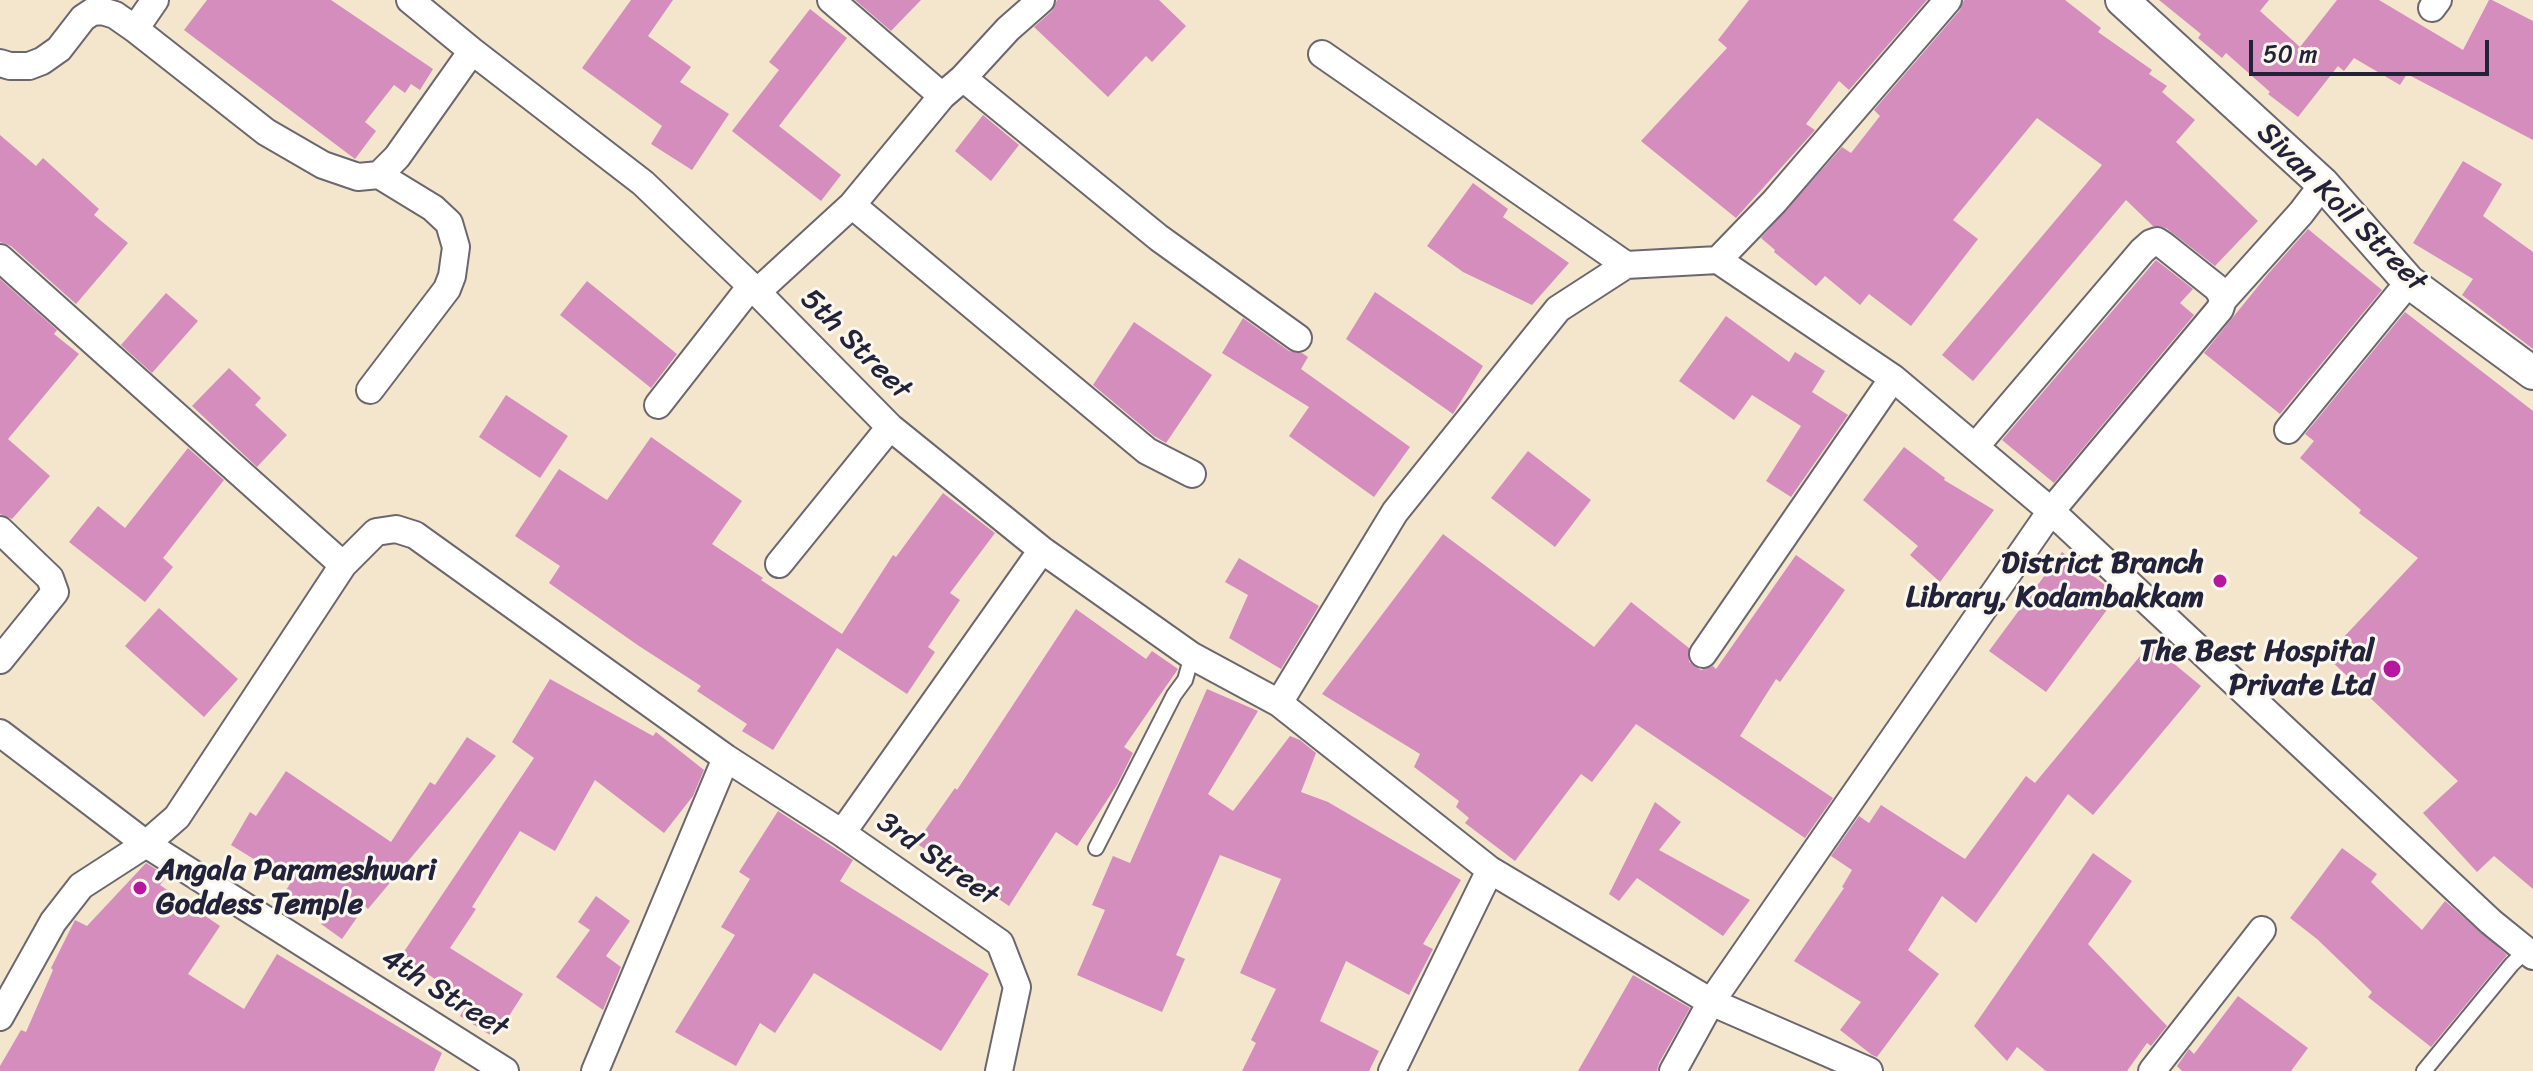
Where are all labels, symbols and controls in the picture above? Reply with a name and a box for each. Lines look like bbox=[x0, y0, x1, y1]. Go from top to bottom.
scale bar bbox=[2253, 24, 2493, 74]
text: 50 m bbox=[2263, 33, 2318, 75]
street label: Sivan Koil Street bbox=[2249, 116, 2433, 300]
street label: 5th Street bbox=[792, 282, 918, 408]
place label: District Branch Library, Kodambakkam bbox=[1906, 546, 2204, 616]
marker: District Branch Library, Kodambakkam bbox=[2211, 572, 2229, 590]
place label: The Best Hospital Private Ltd bbox=[2139, 634, 2374, 704]
marker: The Best Hospital Private Ltd bbox=[2381, 658, 2403, 680]
street label: 3rd Street bbox=[870, 805, 1004, 915]
place label: Angala Parameshwari Goddess Temple bbox=[156, 853, 436, 924]
marker: Angala Parameshwari Goddess Temple bbox=[131, 879, 149, 897]
street label: 4th Street bbox=[374, 941, 514, 1047]

